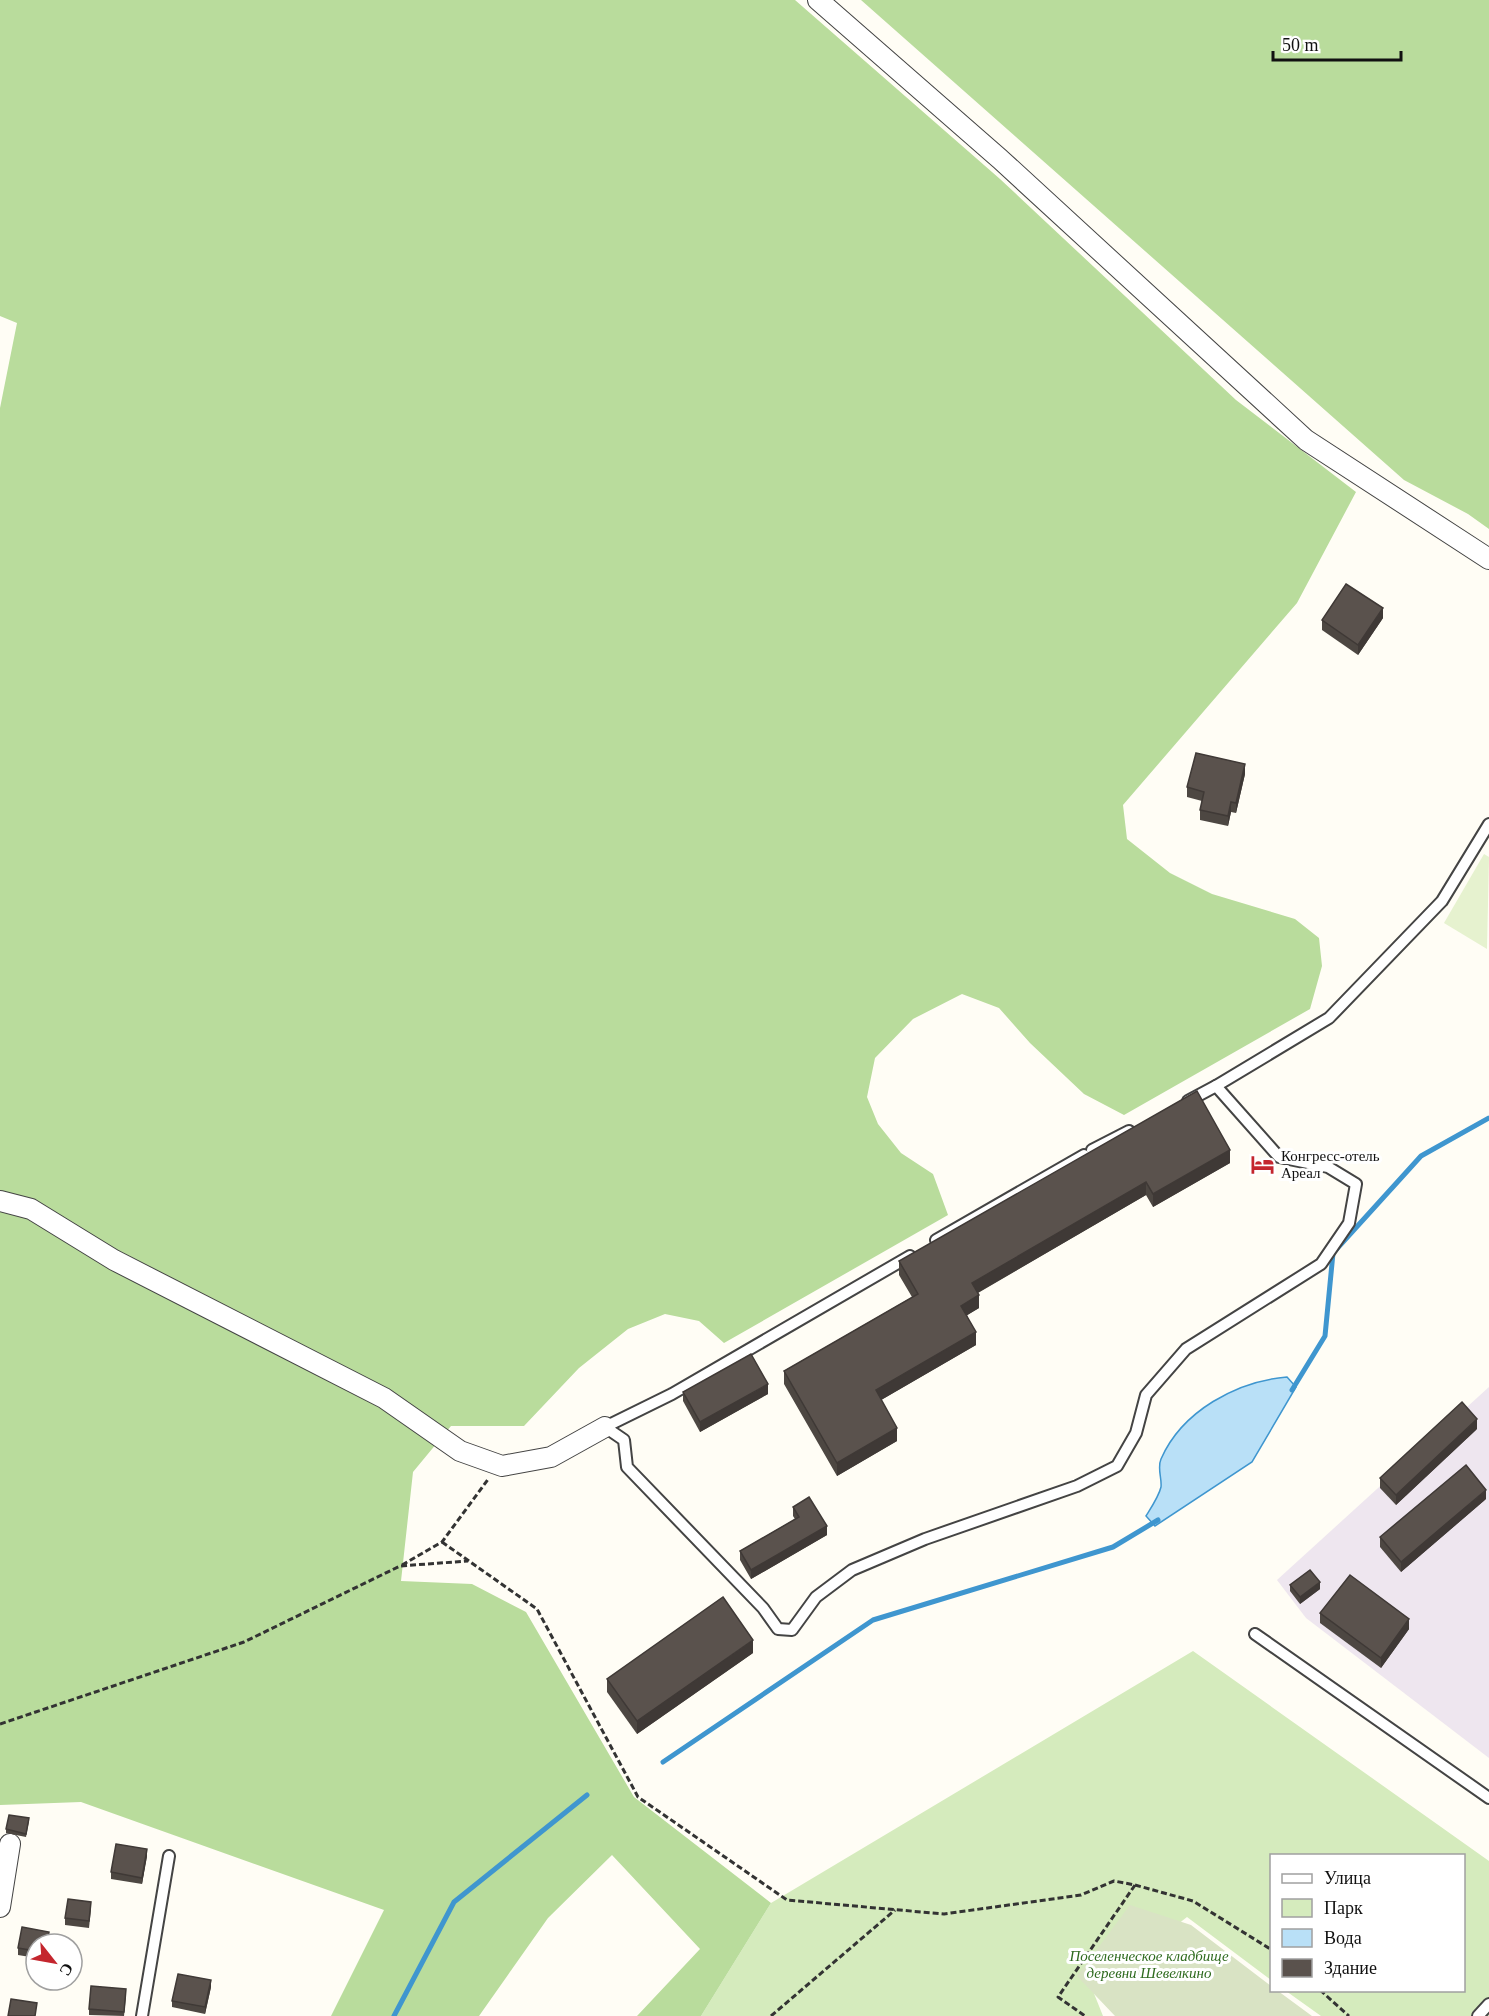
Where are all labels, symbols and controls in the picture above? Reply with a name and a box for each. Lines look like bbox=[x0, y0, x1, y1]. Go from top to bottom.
scale bar bbox=[1273, 24, 1400, 62]
text: 50 m bbox=[1282, 35, 1319, 55]
place label: Конгресс-отель Ареал bbox=[1281, 1148, 1380, 1181]
hotel icon: Конгресс-отель Ареал bbox=[1250, 1152, 1276, 1178]
legend bbox=[1270, 1854, 1465, 1992]
text: Улица bbox=[1324, 1868, 1371, 1888]
text: Парк bbox=[1324, 1898, 1363, 1918]
text: Вода bbox=[1324, 1928, 1362, 1948]
north arrow bbox=[24, 1932, 84, 1992]
park label: Поселенческое кладбище деревни Шевелкино bbox=[1068, 1948, 1229, 1981]
text: Здание bbox=[1324, 1958, 1377, 1978]
text: С bbox=[56, 1960, 77, 1979]

